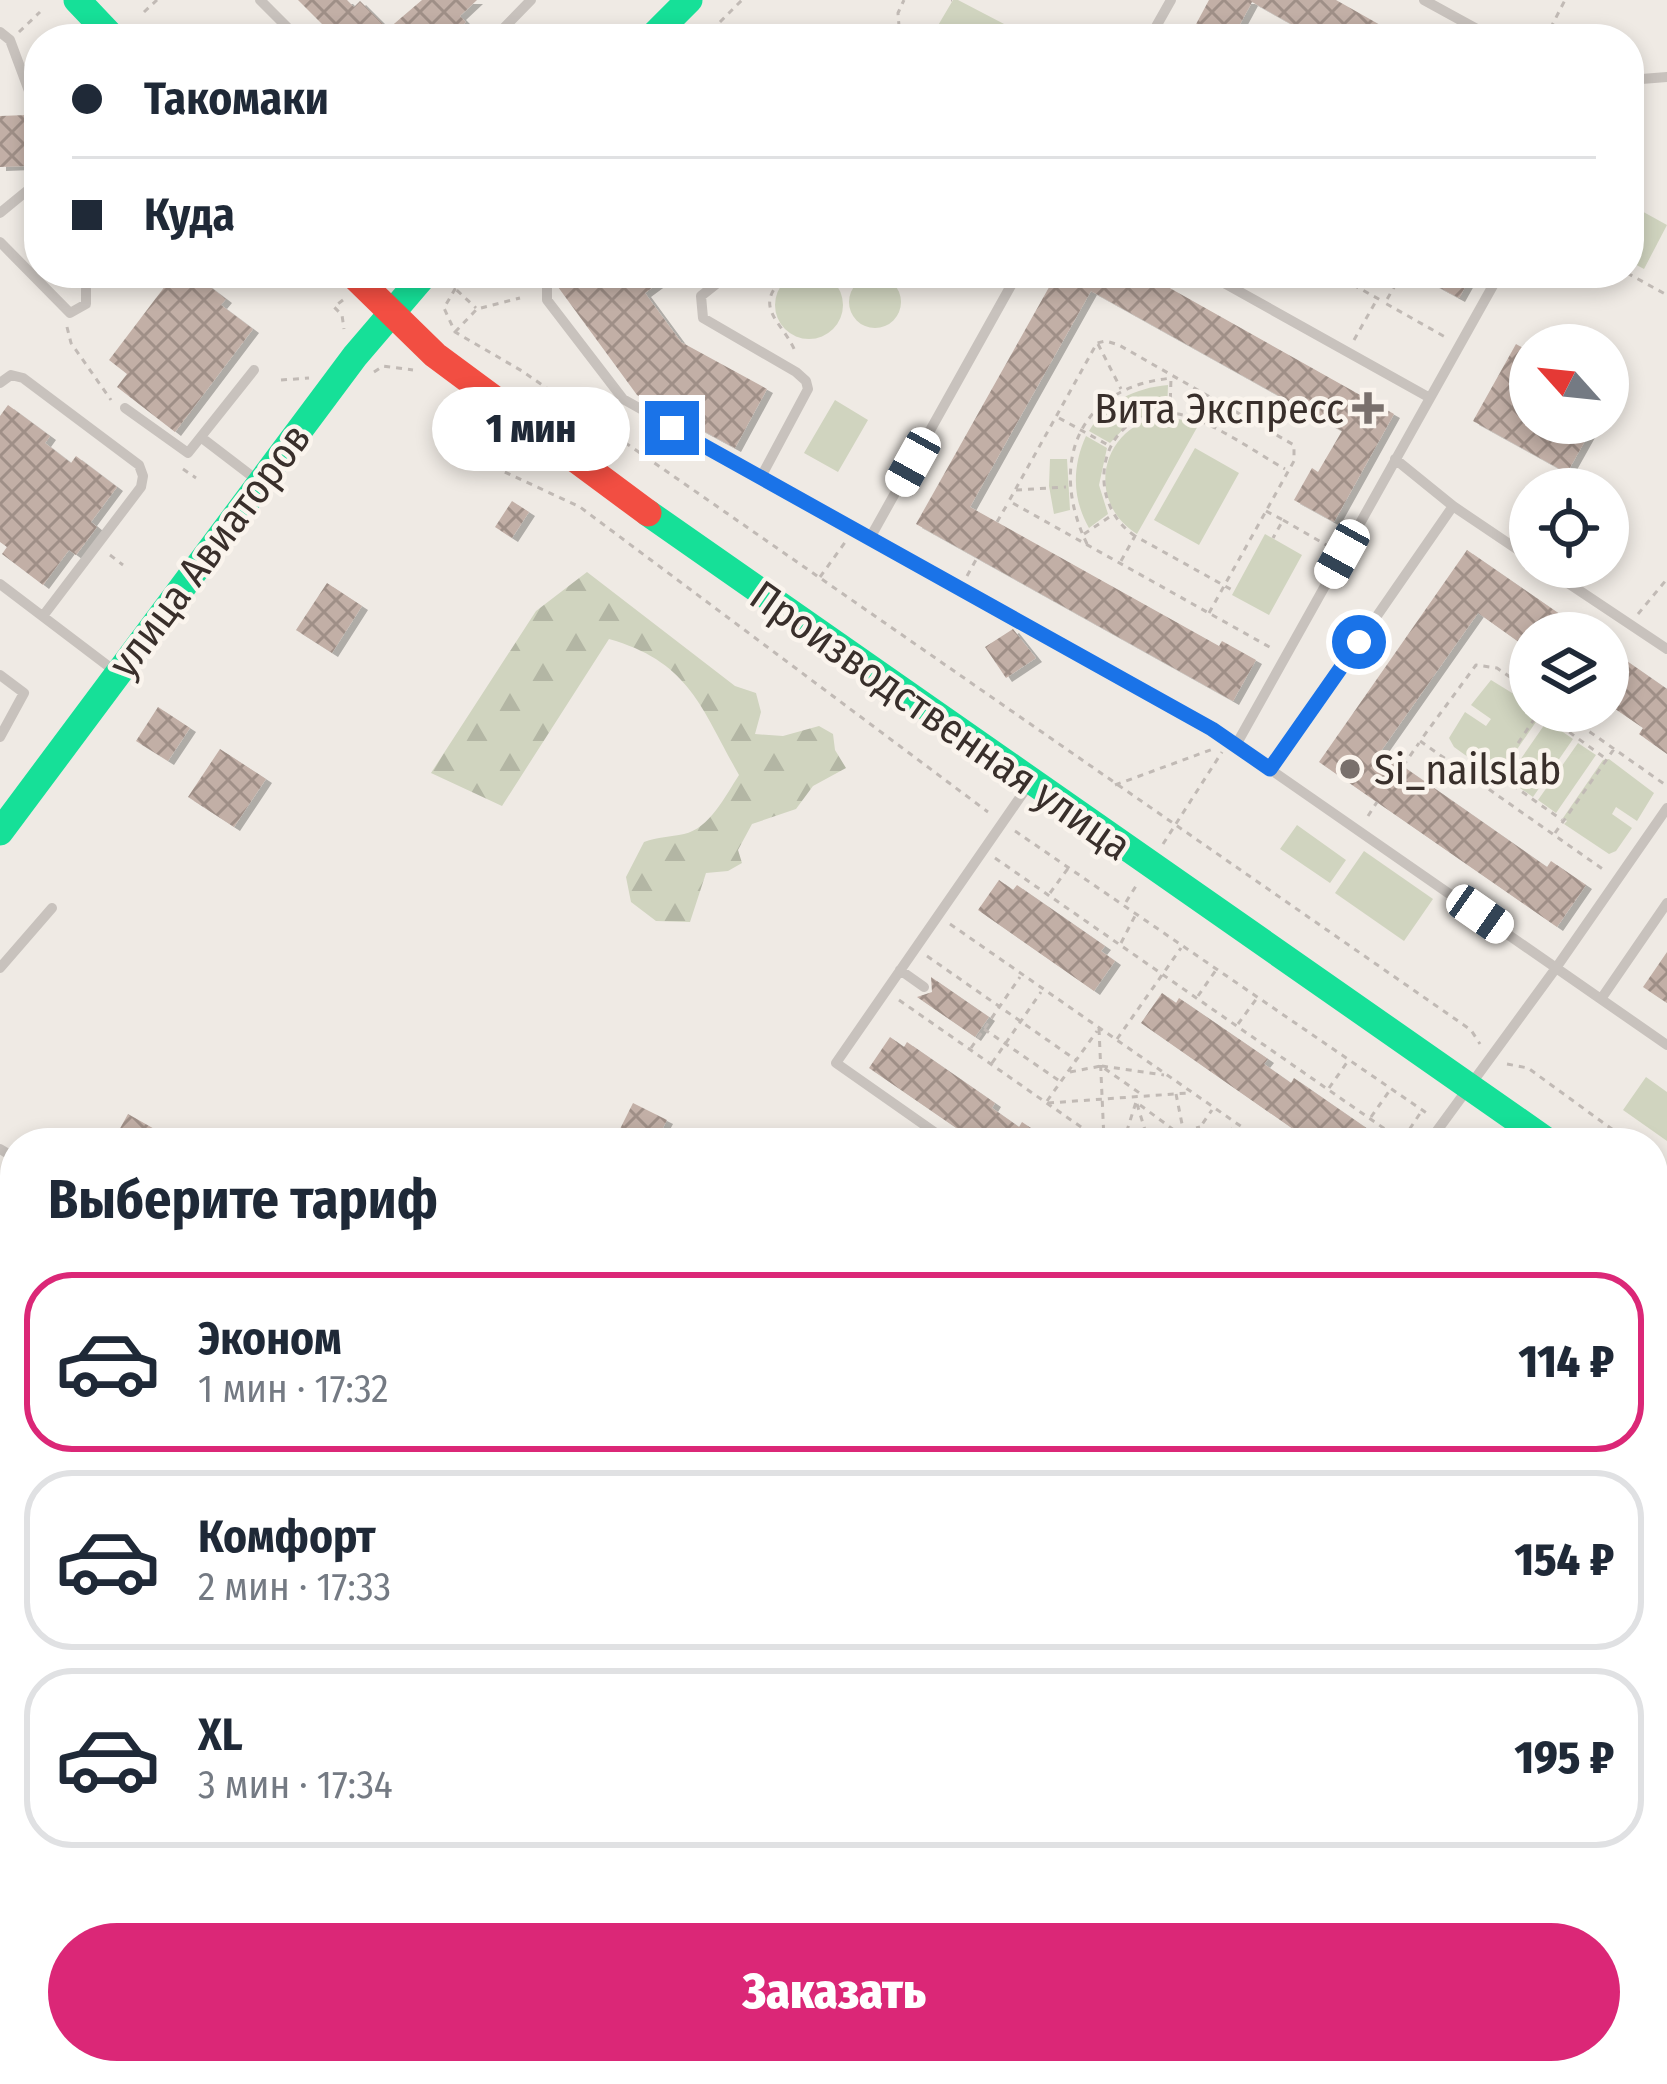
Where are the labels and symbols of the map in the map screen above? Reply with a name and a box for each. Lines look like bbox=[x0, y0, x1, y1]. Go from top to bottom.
north arrow bbox=[1509, 324, 1629, 444]
place label: Вита Экспресс bbox=[1094, 384, 1344, 434]
callout: 1 мин bbox=[432, 386, 630, 470]
marker: Вита Экспресс bbox=[1355, 395, 1381, 421]
route end bbox=[645, 401, 699, 455]
street label: улица Авиаторов bbox=[98, 414, 321, 687]
car bbox=[880, 422, 946, 502]
car bbox=[1309, 514, 1375, 594]
street label: Производственная улица bbox=[741, 571, 1140, 871]
route start bbox=[1332, 615, 1386, 669]
place label: Si_nailslab bbox=[1374, 745, 1561, 795]
marker: Si_nailslab bbox=[1337, 756, 1363, 782]
car bbox=[1440, 879, 1520, 949]

